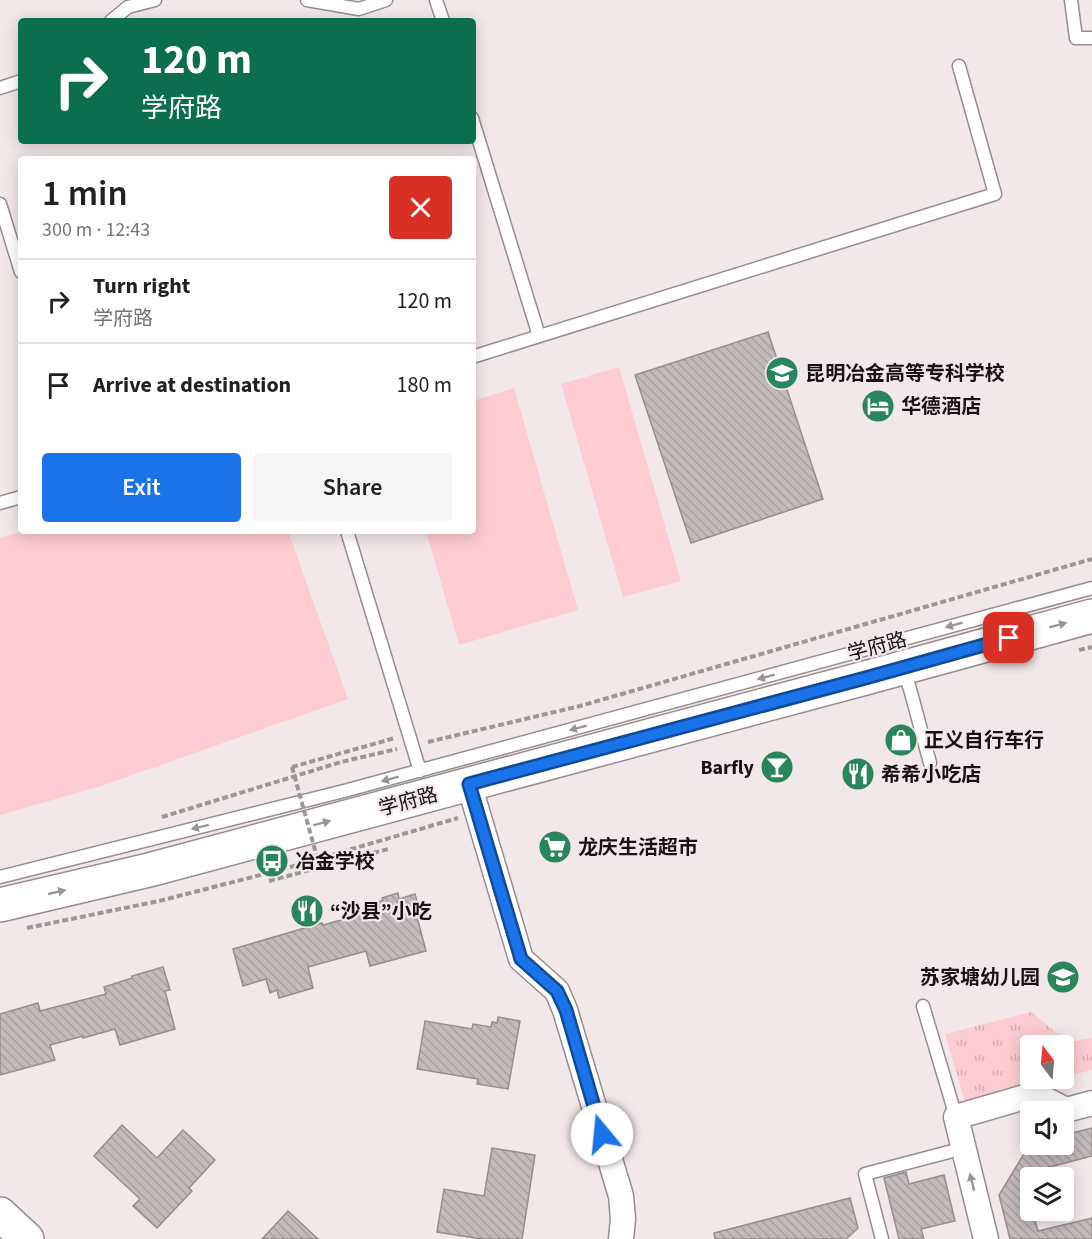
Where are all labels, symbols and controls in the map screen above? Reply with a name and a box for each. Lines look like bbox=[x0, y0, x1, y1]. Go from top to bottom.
text: 120 m bbox=[141, 30, 252, 90]
icon: right bbox=[42, 42, 120, 120]
text: 学府路 bbox=[141, 89, 222, 128]
text: 1 min bbox=[42, 168, 128, 219]
button: close bbox=[389, 176, 452, 239]
text: 300 m · 12:43 bbox=[42, 216, 150, 244]
text: Turn right bbox=[93, 270, 190, 302]
icon: right bbox=[42, 285, 75, 318]
text: 120 m bbox=[397, 285, 452, 317]
text: 学府路 bbox=[93, 305, 153, 333]
school or university icon: 昆明冶金高等专科学校 bbox=[764, 355, 800, 391]
place label: 昆明冶金高等专科学校 bbox=[805, 360, 1005, 388]
icon: arrive bbox=[42, 369, 75, 402]
text: Arrive at destination bbox=[93, 369, 291, 401]
text: 180 m bbox=[397, 369, 452, 401]
hotel icon: 华德酒店 bbox=[860, 388, 896, 424]
place label: 华德酒店 bbox=[901, 393, 981, 421]
button: Exit bbox=[42, 453, 241, 522]
button: Share bbox=[253, 453, 452, 522]
pin bbox=[983, 612, 1034, 663]
one-way arrow bbox=[1049, 619, 1067, 629]
one-way arrow bbox=[945, 621, 964, 631]
icon: arrive bbox=[992, 621, 1025, 654]
street label: 学府路 bbox=[845, 626, 910, 668]
one-way arrow bbox=[757, 672, 775, 682]
shop icon: 正义自行车行 bbox=[883, 722, 919, 758]
one-way arrow bbox=[569, 723, 587, 733]
place label: 正义自行车行 bbox=[924, 727, 1044, 755]
bar icon: Barfly bbox=[759, 749, 795, 785]
place label: Barfly bbox=[700, 754, 755, 782]
restaurant icon: 希希小吃店 bbox=[840, 756, 876, 792]
place label: 希希小吃店 bbox=[881, 761, 981, 789]
one-way arrow bbox=[381, 774, 399, 784]
street label: 学府路 bbox=[376, 781, 441, 823]
one-way arrow bbox=[313, 818, 332, 828]
one-way arrow bbox=[191, 822, 210, 832]
supermarket icon: 龙庆生活超市 bbox=[537, 829, 573, 865]
place label: 龙庆生活超市 bbox=[578, 834, 698, 862]
bus stop icon: 冶金学校 bbox=[254, 843, 290, 879]
place label: 冶金学校 bbox=[295, 848, 375, 876]
one-way arrow bbox=[48, 886, 66, 896]
restaurant icon: “沙县”小吃 bbox=[289, 893, 325, 929]
place label: “沙县”小吃 bbox=[330, 898, 432, 926]
school or university icon: 苏家塘幼儿园 bbox=[1045, 959, 1081, 995]
place label: 苏家塘幼儿园 bbox=[920, 964, 1040, 992]
north arrow bbox=[1020, 1035, 1074, 1089]
map controls bbox=[1020, 1035, 1074, 1221]
button: sound bbox=[1020, 1101, 1074, 1155]
position arrow bbox=[570, 1102, 634, 1166]
button: layers bbox=[1020, 1167, 1074, 1221]
one-way arrow bbox=[967, 1173, 977, 1191]

